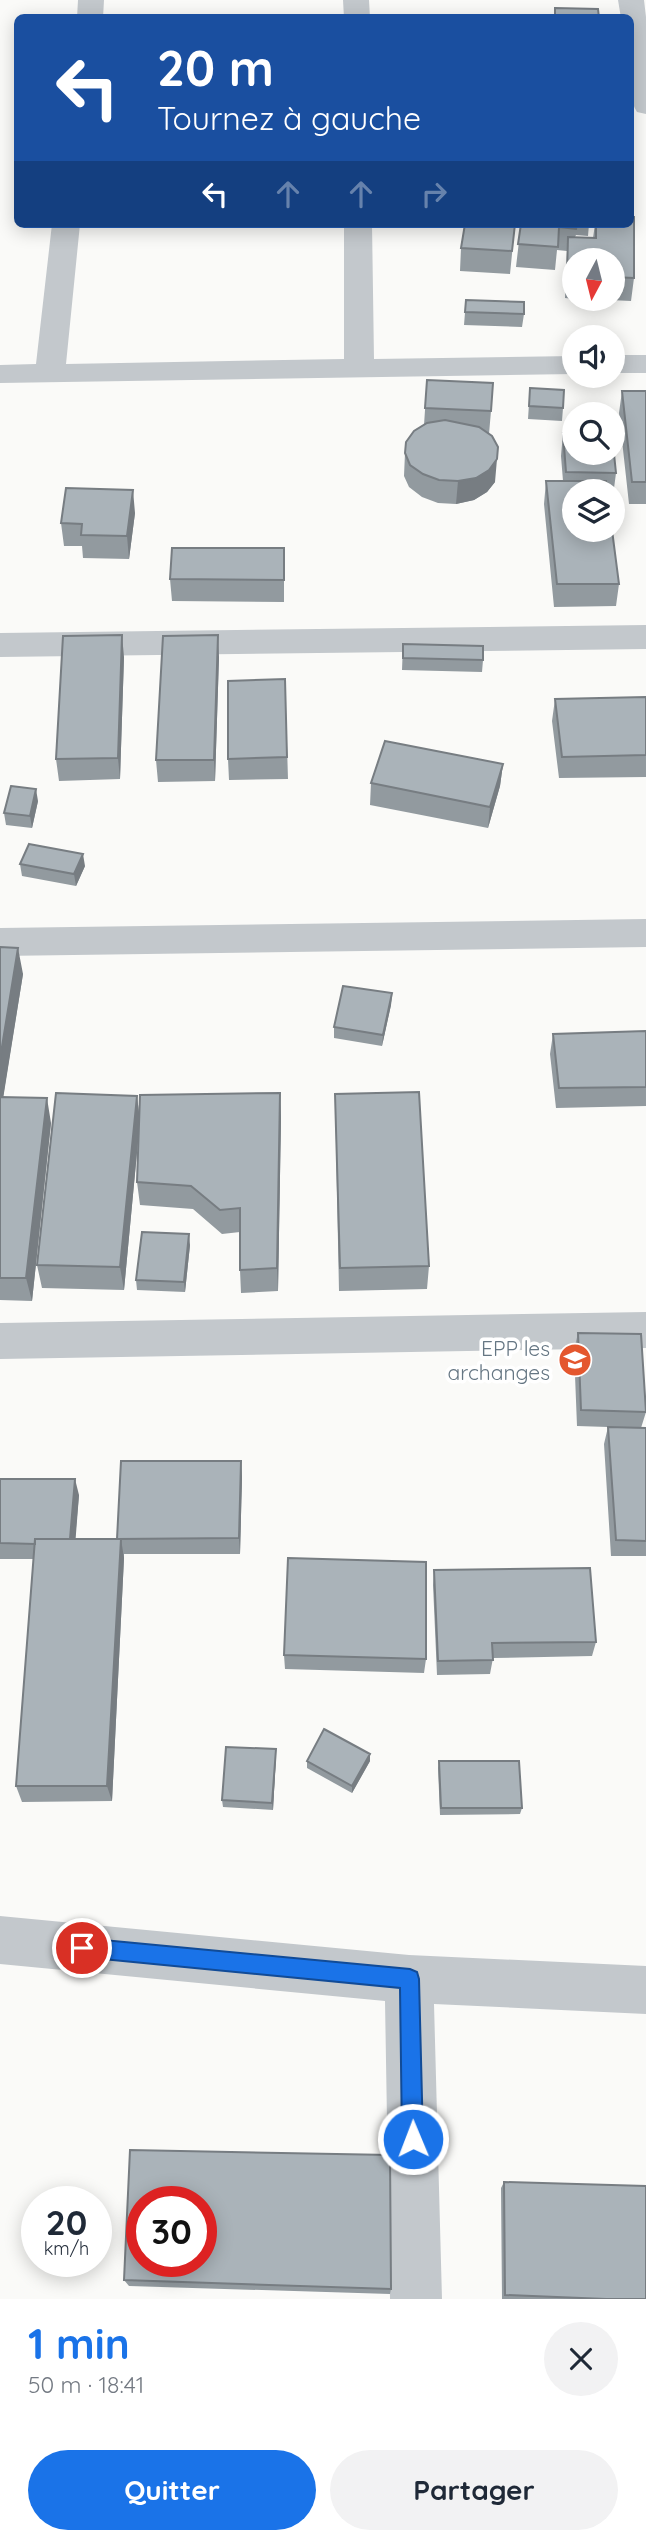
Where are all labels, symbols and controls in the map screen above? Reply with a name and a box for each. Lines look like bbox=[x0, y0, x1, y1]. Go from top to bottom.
text: 20 m bbox=[157, 37, 274, 98]
icon: left bbox=[42, 42, 133, 133]
text: Tournez à gauche bbox=[157, 98, 421, 138]
icon: left bbox=[196, 175, 234, 213]
icon: ahead bbox=[269, 175, 307, 213]
icon: ahead bbox=[342, 175, 380, 213]
icon: right bbox=[415, 175, 453, 213]
north arrow bbox=[562, 248, 625, 312]
map controls bbox=[562, 248, 625, 542]
button: sound bbox=[562, 325, 625, 388]
button: search bbox=[562, 402, 625, 465]
button: layers bbox=[562, 479, 625, 542]
place label: EPP les archanges bbox=[448, 1335, 550, 1385]
school or university icon: EPP les archanges bbox=[556, 1341, 594, 1379]
pin bbox=[52, 1918, 112, 1978]
icon: arrive bbox=[63, 1929, 101, 1967]
position arrow bbox=[376, 2102, 450, 2176]
speed limit sign: 30 bbox=[126, 2186, 217, 2277]
text: 20 bbox=[46, 2200, 87, 2244]
text: km/h bbox=[44, 2237, 89, 2260]
text: 1 min bbox=[28, 2317, 130, 2370]
button: close bbox=[544, 2322, 618, 2396]
text: 50 m · 18:41 bbox=[28, 2370, 144, 2399]
button: Quitter bbox=[28, 2450, 316, 2530]
button: Partager bbox=[330, 2450, 618, 2530]

